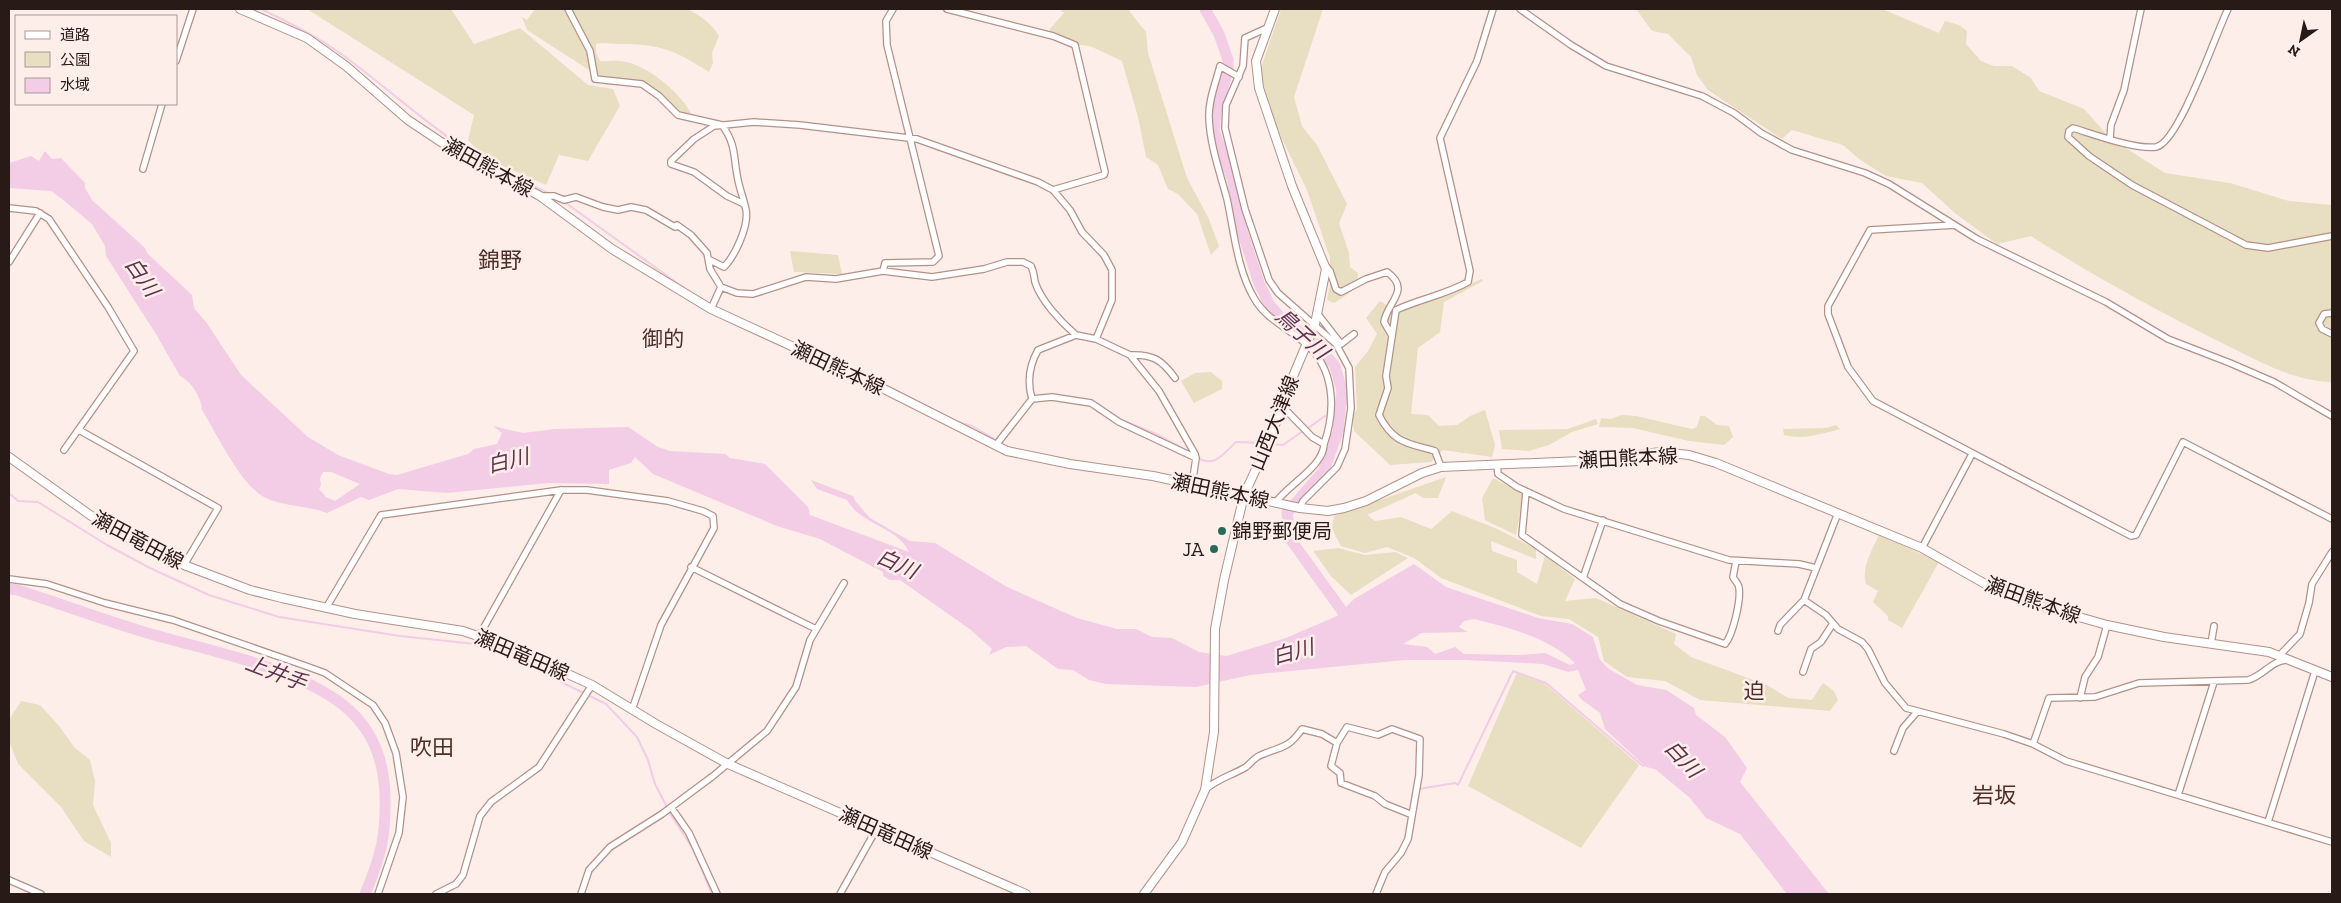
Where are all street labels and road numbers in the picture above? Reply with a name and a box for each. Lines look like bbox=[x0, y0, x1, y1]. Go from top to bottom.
street label: 瀬田熊本線 bbox=[438, 132, 538, 202]
street label: 瀬田熊本線 bbox=[788, 336, 888, 400]
street label: 山西大津線 bbox=[1244, 372, 1304, 474]
street label: 瀬田熊本線 bbox=[1577, 443, 1679, 473]
street label: 瀬田熊本線 bbox=[1169, 469, 1271, 513]
street label: 瀬田竜田線 bbox=[88, 506, 188, 574]
street label: 瀬田熊本線 bbox=[1982, 572, 2084, 628]
street label: 瀬田竜田線 bbox=[471, 624, 573, 686]
street label: 瀬田竜田線 bbox=[835, 802, 937, 864]

